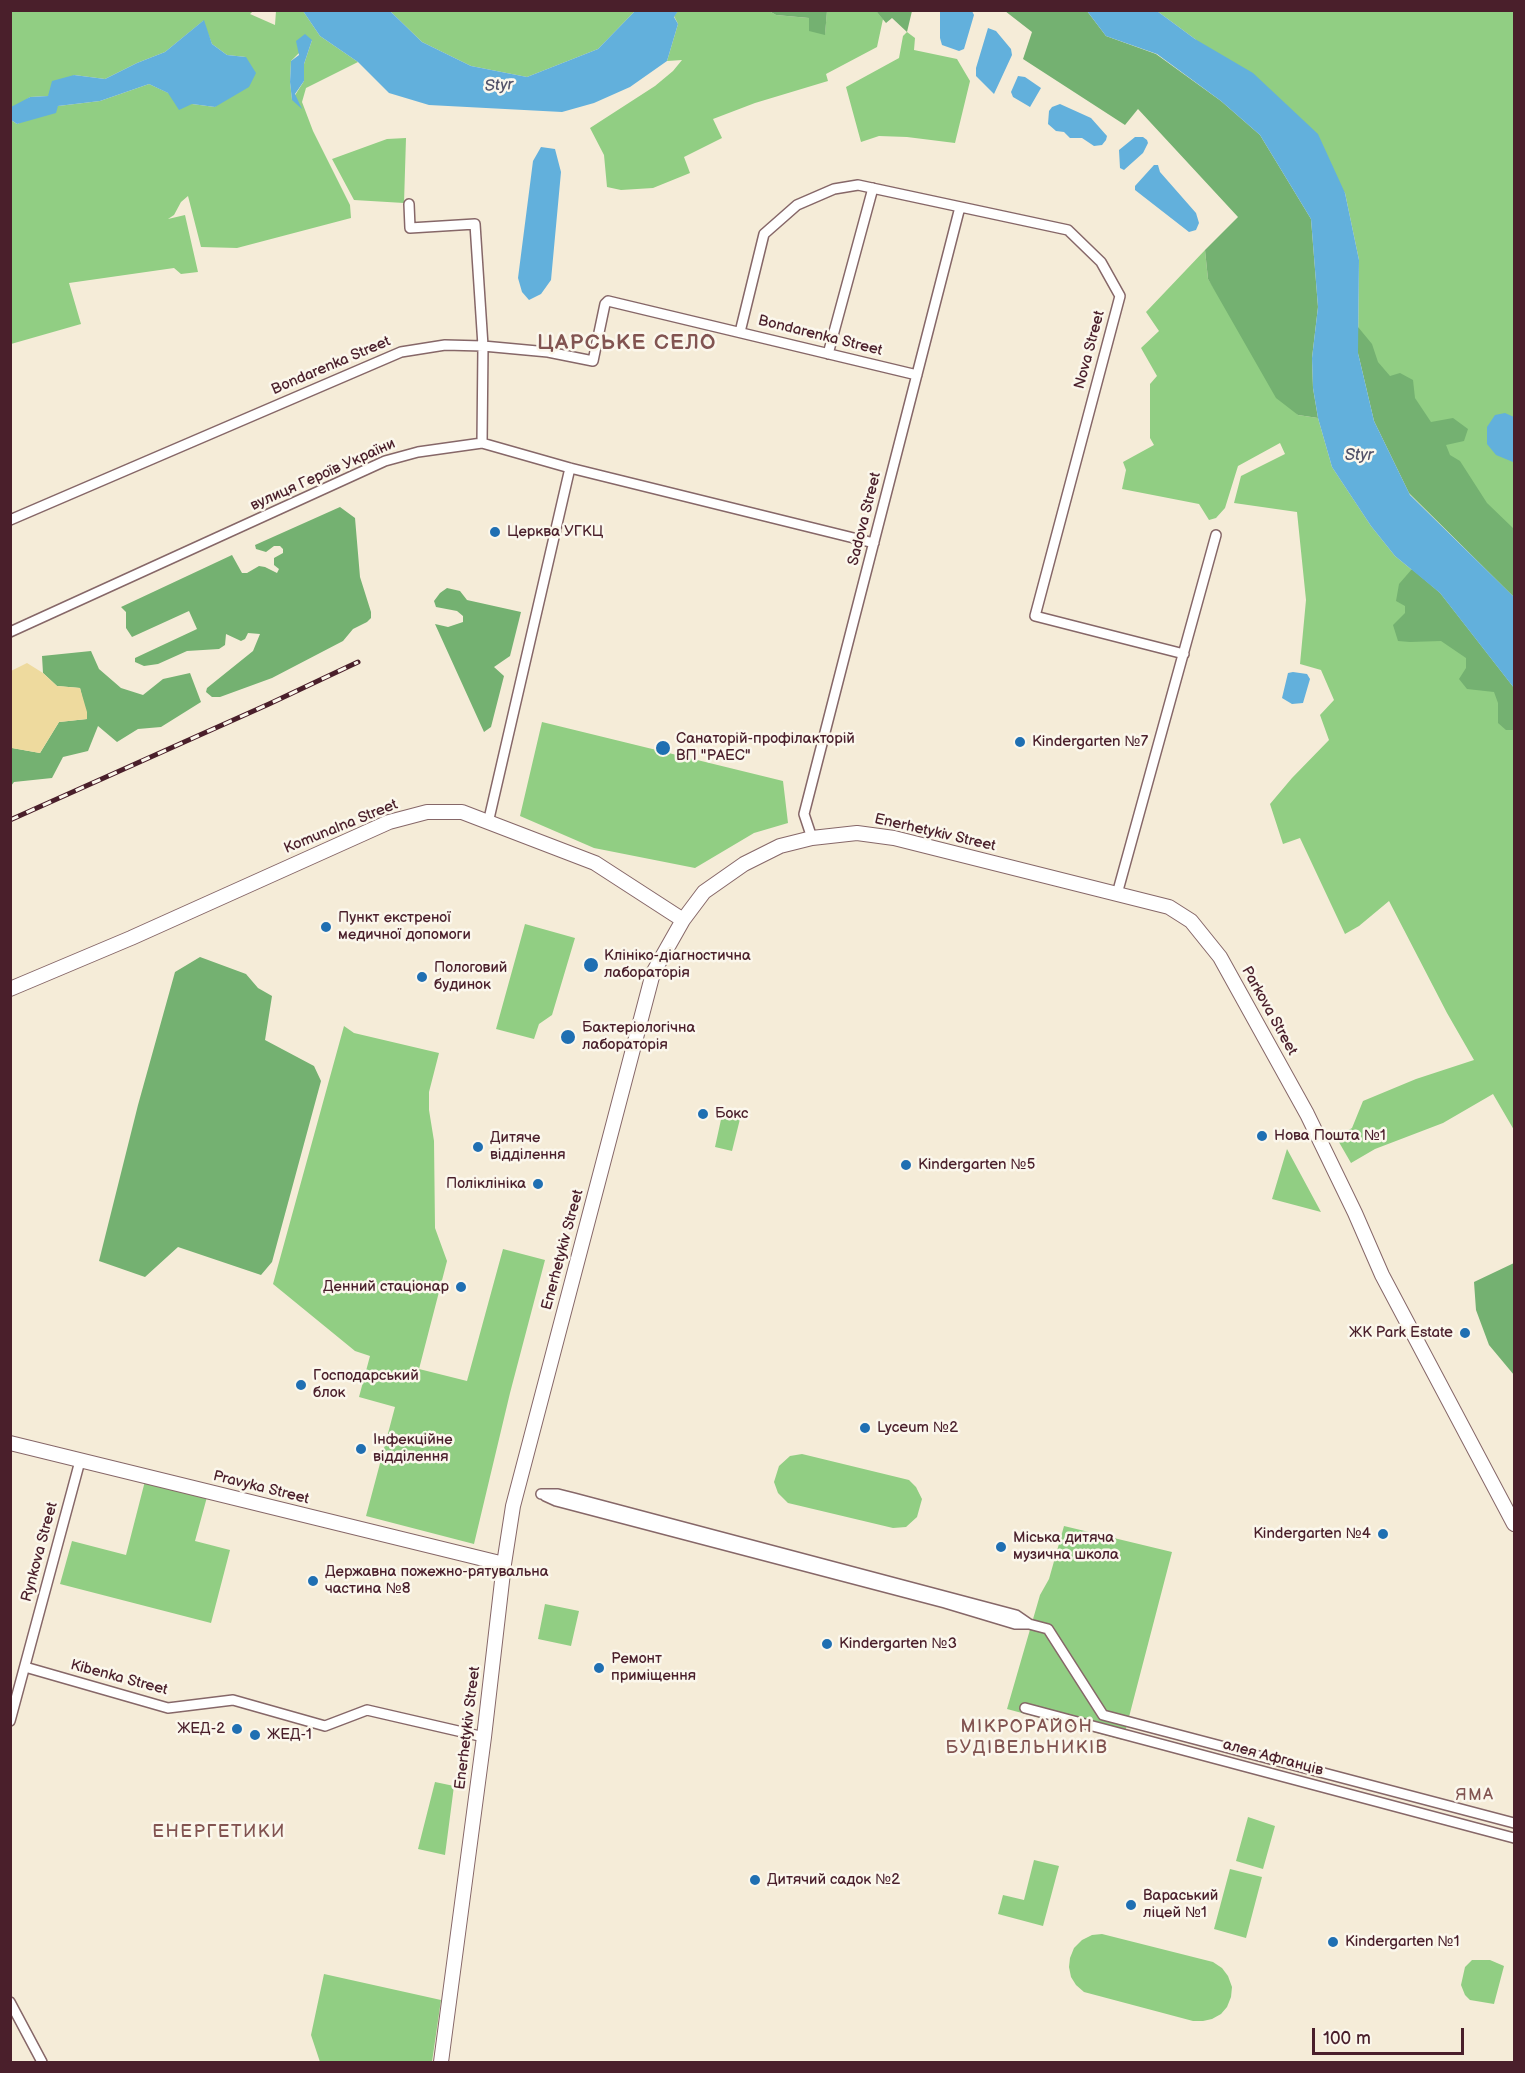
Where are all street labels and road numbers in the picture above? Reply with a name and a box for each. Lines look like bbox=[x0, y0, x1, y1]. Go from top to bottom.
street label: Nova Street bbox=[1071, 309, 1109, 391]
street label: Bondarenka Street bbox=[756, 312, 884, 360]
street label: Bondarenka Street bbox=[269, 333, 393, 399]
street label: вулиця Героїв України bbox=[248, 435, 398, 515]
street label: Sadova Street bbox=[845, 471, 885, 567]
street label: Komunalna Street bbox=[281, 796, 401, 858]
street label: Enerhetykiv Street bbox=[873, 810, 997, 856]
street label: Parkova Street bbox=[1237, 963, 1301, 1059]
street label: Enerhetykiv Street bbox=[538, 1188, 588, 1312]
street label: Pravyka Street bbox=[211, 1467, 311, 1509]
street label: Rynkova Street bbox=[18, 1500, 62, 1604]
street label: Kibenka Street bbox=[68, 1656, 170, 1700]
street label: Enerhetykiv Street bbox=[452, 1665, 484, 1791]
street label: алея Афганців bbox=[1221, 1736, 1325, 1780]

